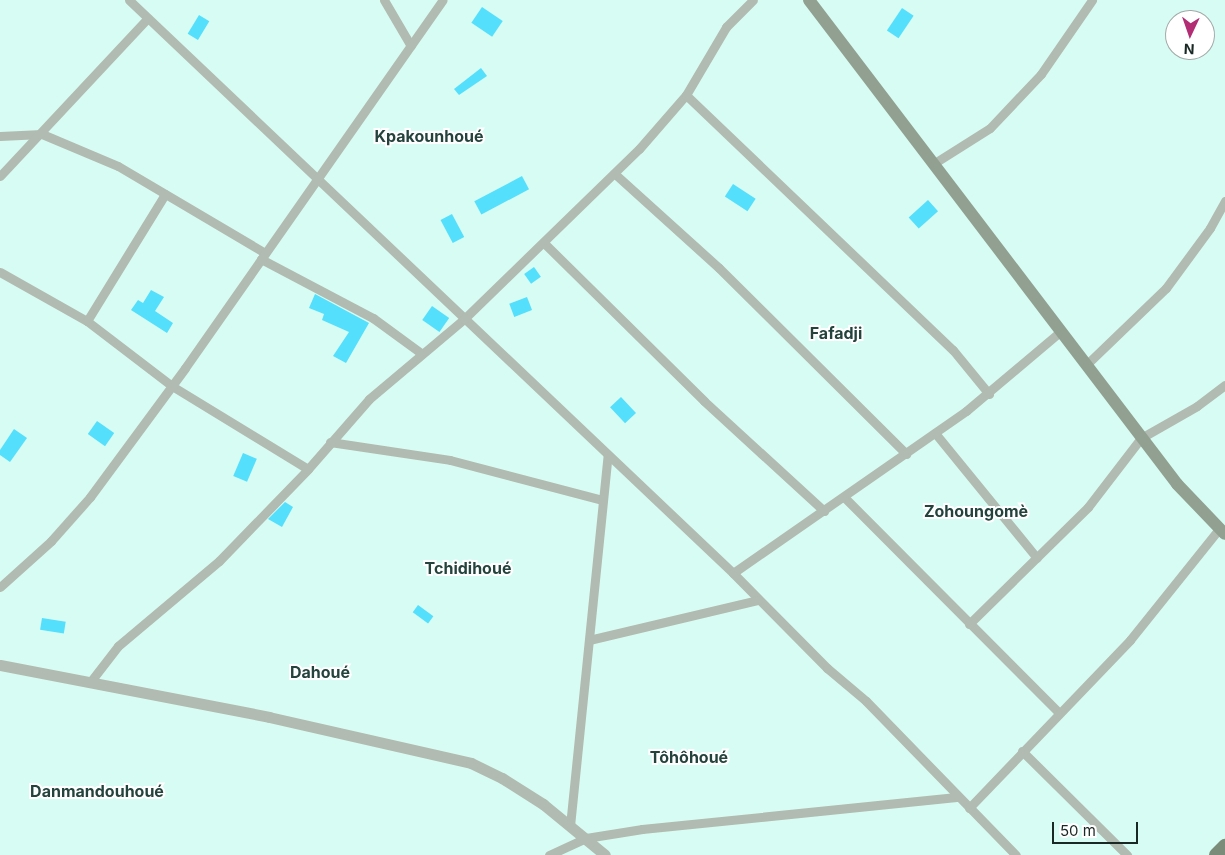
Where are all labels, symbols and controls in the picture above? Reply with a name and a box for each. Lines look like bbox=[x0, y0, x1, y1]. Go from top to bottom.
north arrow bbox=[1165, 10, 1215, 60]
text: N bbox=[1183, 41, 1195, 58]
district label: Kpakounhoué bbox=[375, 126, 483, 146]
district label: Fafadji bbox=[810, 323, 862, 343]
district label: Zohoungomè bbox=[924, 501, 1028, 521]
district label: Tchidihoué bbox=[425, 558, 511, 578]
district label: Dahoué bbox=[290, 662, 350, 682]
district label: Tôhôhoué bbox=[650, 747, 728, 767]
district label: Danmandouhoué bbox=[30, 781, 164, 801]
scale bar bbox=[1055, 812, 1141, 844]
text: 50 m bbox=[1060, 821, 1096, 840]

